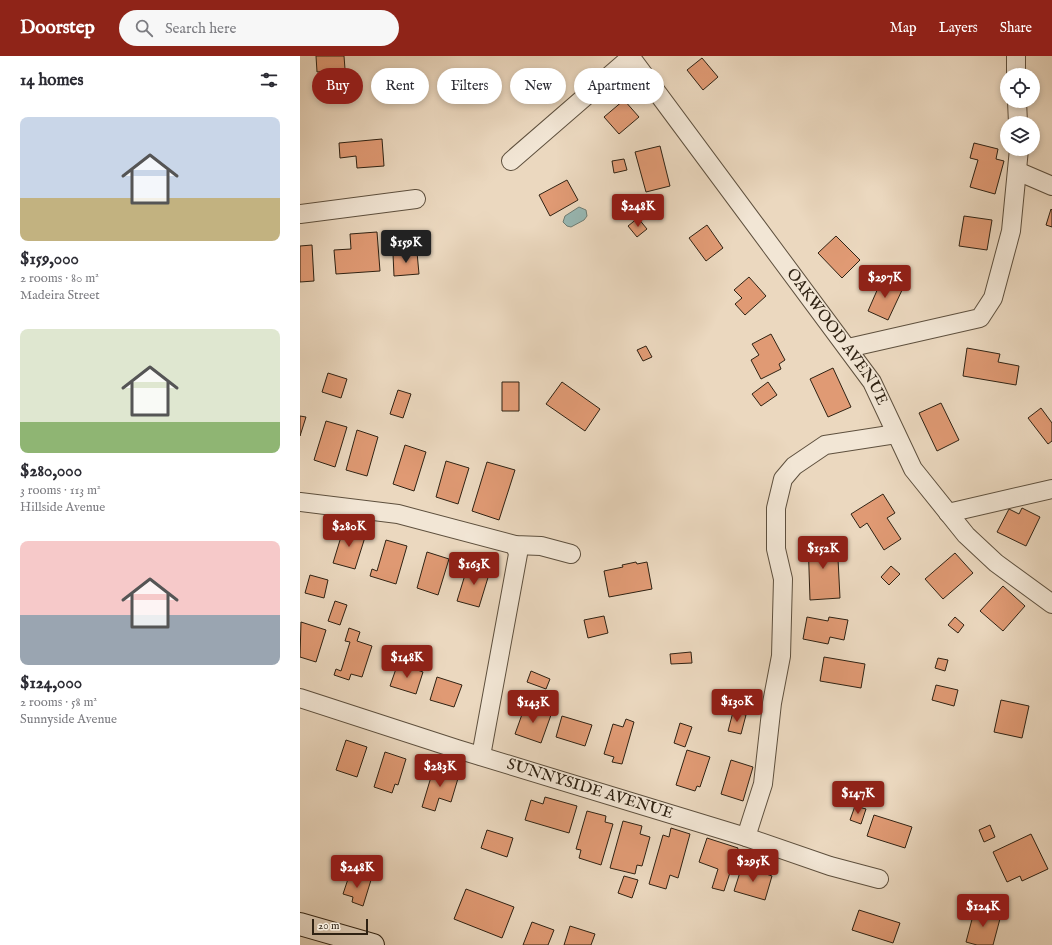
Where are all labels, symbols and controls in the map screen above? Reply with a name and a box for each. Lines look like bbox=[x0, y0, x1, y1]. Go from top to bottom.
search box bbox=[119, 10, 399, 46]
text: Doorstep bbox=[20, 16, 95, 40]
icon: search bbox=[133, 17, 155, 39]
text: Search here bbox=[165, 19, 236, 38]
text: Map bbox=[890, 19, 917, 37]
text: Layers bbox=[939, 19, 978, 37]
text: Share bbox=[1000, 19, 1032, 37]
chip: Buy bbox=[312, 68, 363, 104]
chip: Rent bbox=[371, 68, 429, 104]
chip: Filters bbox=[437, 68, 502, 104]
chip: New bbox=[510, 68, 566, 104]
chip: Apartment bbox=[574, 68, 664, 104]
map controls bbox=[1000, 68, 1040, 156]
button: locate bbox=[1000, 68, 1040, 108]
icon: filters bbox=[258, 69, 280, 91]
text: 14 homes bbox=[20, 70, 83, 91]
button: layers bbox=[1000, 116, 1040, 156]
icon: home bbox=[114, 143, 186, 215]
pin: $248K bbox=[610, 194, 666, 228]
text: $248K bbox=[621, 198, 655, 215]
pin: $159K bbox=[378, 230, 434, 264]
text: $159K bbox=[390, 234, 422, 251]
text: $159,000 bbox=[20, 249, 79, 270]
street label: OAKWOOD AVENUE bbox=[781, 265, 892, 409]
pin: $297K bbox=[857, 265, 913, 299]
text: $297K bbox=[868, 269, 902, 286]
text: 2 rooms · 80 m² bbox=[20, 270, 99, 287]
text: Madeira Street bbox=[20, 287, 100, 304]
icon: home bbox=[114, 355, 186, 427]
text: $280,000 bbox=[20, 461, 82, 482]
text: 3 rooms · 113 m² bbox=[20, 482, 101, 499]
text: Hillside Avenue bbox=[20, 499, 105, 516]
pin: $280K bbox=[321, 514, 377, 548]
text: $280K bbox=[332, 518, 366, 535]
pin: $152K bbox=[795, 536, 851, 570]
text: $152K bbox=[807, 540, 839, 557]
pin: $163K bbox=[446, 552, 502, 586]
text: $163K bbox=[458, 556, 490, 573]
icon: home bbox=[114, 567, 186, 639]
pin: $148K bbox=[379, 645, 435, 679]
text: $148K bbox=[391, 649, 423, 666]
text: $124,000 bbox=[20, 673, 82, 694]
pin: $130K bbox=[709, 689, 765, 723]
pin: $143K bbox=[505, 690, 561, 724]
text: $130K bbox=[721, 693, 753, 710]
text: 2 rooms · 58 m² bbox=[20, 694, 97, 711]
text: $143K bbox=[517, 694, 549, 711]
text: Sunnyside Avenue bbox=[20, 711, 117, 728]
pin: $283K bbox=[412, 754, 468, 788]
street label: SUNNYSIDE AVENUE bbox=[504, 755, 675, 824]
text: $283K bbox=[424, 758, 456, 775]
pin: $147K bbox=[830, 781, 886, 815]
text: $147K bbox=[841, 785, 875, 802]
pin: $295K bbox=[725, 849, 781, 883]
text: $295K bbox=[736, 853, 770, 870]
pin: $248K bbox=[329, 855, 385, 889]
text: $248K bbox=[340, 859, 374, 876]
pin: $124K bbox=[955, 894, 1011, 928]
text: $124K bbox=[966, 898, 1000, 915]
scale bar bbox=[312, 917, 368, 936]
text: 20 m bbox=[318, 919, 339, 933]

